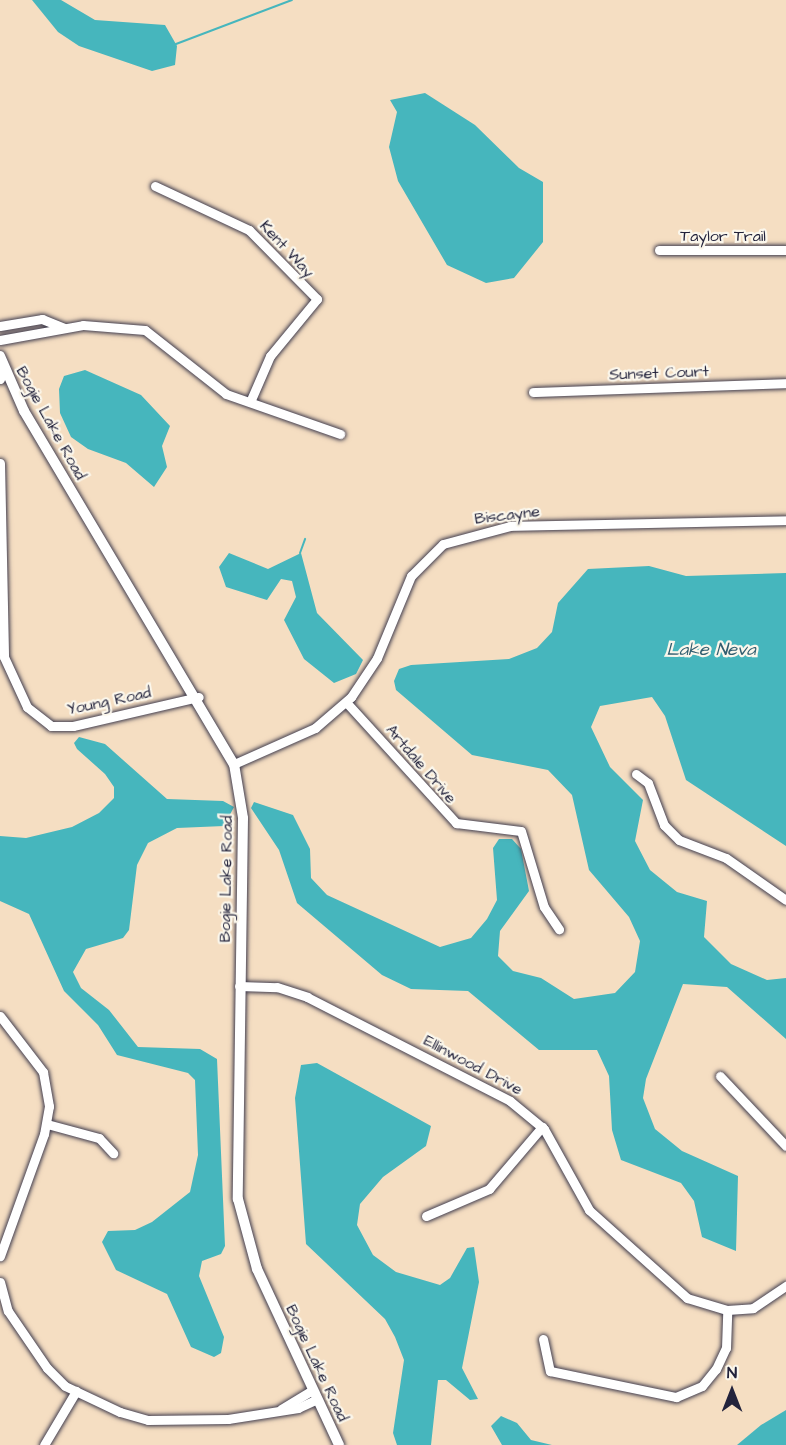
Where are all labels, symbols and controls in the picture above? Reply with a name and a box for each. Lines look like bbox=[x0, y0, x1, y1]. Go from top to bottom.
street label: Kent Way bbox=[256, 216, 318, 282]
street label: Taylor Trail bbox=[680, 226, 766, 246]
street label: Sunset Court bbox=[609, 362, 709, 384]
street label: Bogie Lake Road bbox=[12, 363, 90, 483]
street label: Biscayne bbox=[473, 501, 541, 529]
water label: Lake Neva bbox=[666, 639, 756, 661]
street label: Young Road bbox=[65, 683, 153, 719]
street label: Artdale Drive bbox=[382, 721, 460, 807]
street label: Bogie Lake Road bbox=[215, 815, 237, 943]
street label: Ellinwood Drive bbox=[420, 1031, 526, 1099]
street label: Bogie Lake Road bbox=[281, 1301, 353, 1425]
north arrow bbox=[702, 1361, 762, 1421]
text: N bbox=[727, 1362, 737, 1384]

